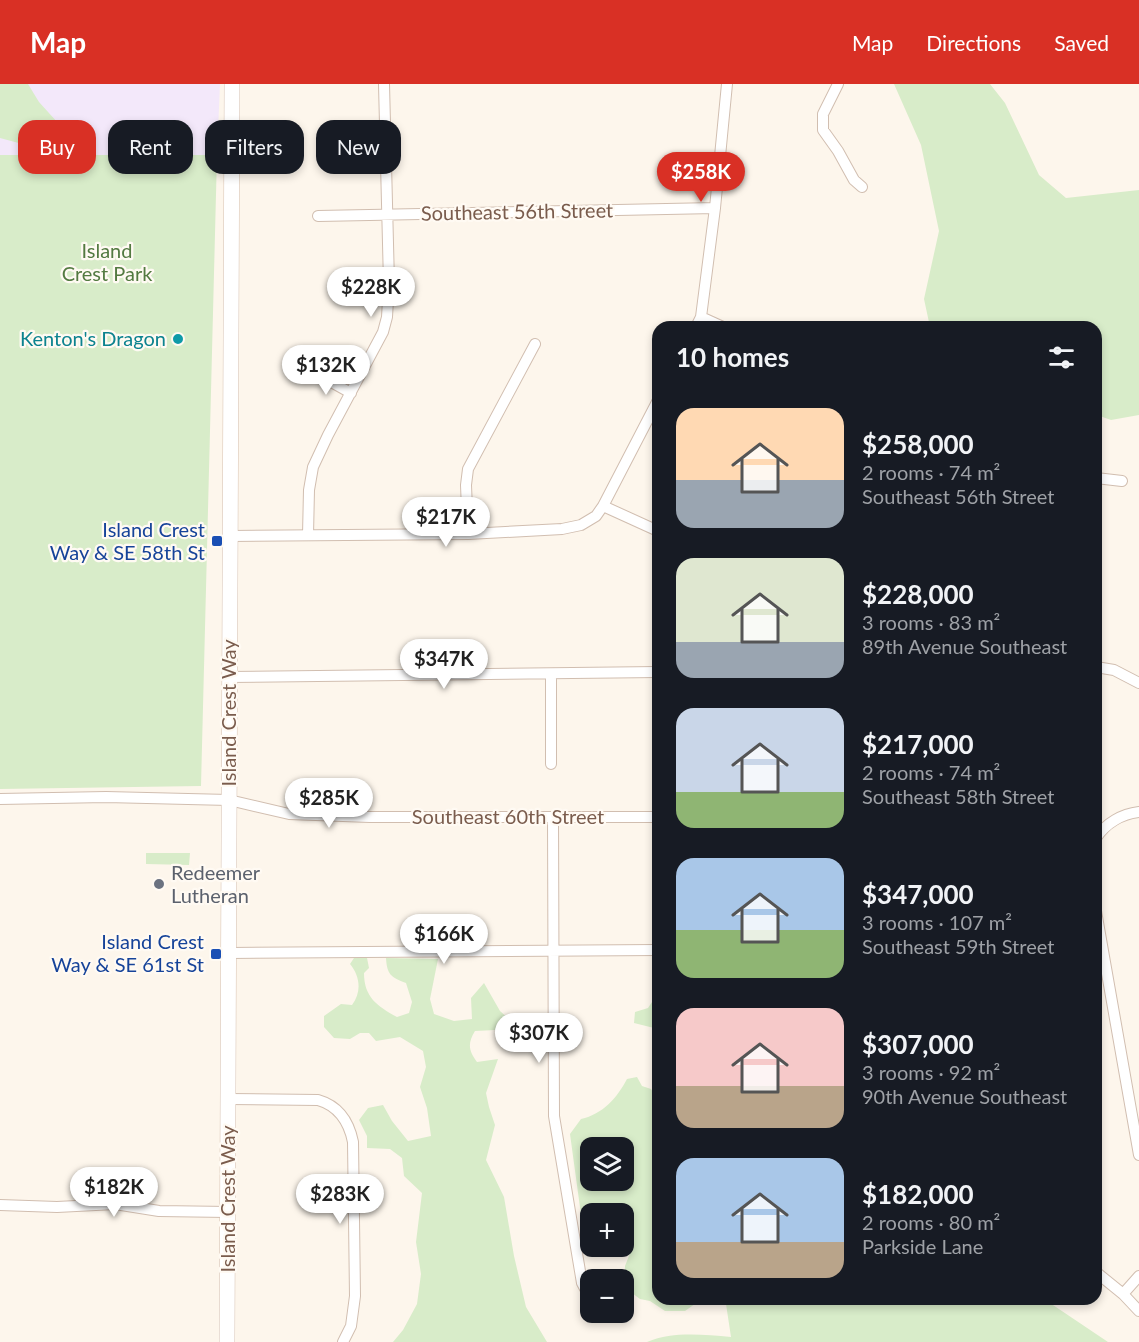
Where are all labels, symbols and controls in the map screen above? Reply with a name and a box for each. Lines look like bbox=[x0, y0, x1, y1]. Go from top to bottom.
text: Map bbox=[30, 25, 86, 59]
text: Map bbox=[852, 30, 893, 55]
text: Directions bbox=[926, 30, 1021, 55]
text: Saved bbox=[1054, 30, 1109, 55]
chip: Buy bbox=[18, 120, 96, 174]
chip: Rent bbox=[108, 120, 193, 174]
chip: Filters bbox=[205, 120, 304, 174]
chip: New bbox=[316, 120, 401, 174]
pin: $258K bbox=[659, 152, 743, 203]
text: $258K bbox=[671, 159, 731, 183]
street label: Southeast 56th Street bbox=[421, 197, 613, 225]
park label: Island Crest Park bbox=[62, 238, 153, 285]
pin: $228K bbox=[329, 267, 413, 318]
text: $228K bbox=[341, 274, 401, 298]
place label: Kenton's Dragon bbox=[20, 326, 166, 350]
marker: Kenton's Dragon bbox=[171, 332, 185, 346]
text: 10 homes bbox=[676, 341, 789, 373]
icon: filters bbox=[1045, 341, 1078, 374]
pin: $132K bbox=[284, 345, 368, 396]
text: $132K bbox=[296, 352, 356, 376]
text: $258,000 bbox=[862, 428, 974, 460]
icon: home bbox=[724, 432, 796, 504]
text: 2 rooms · 74 m² bbox=[862, 460, 1000, 484]
text: Southeast 56th Street bbox=[862, 484, 1054, 508]
pin: $217K bbox=[404, 497, 488, 548]
text: $217K bbox=[416, 504, 476, 528]
place label: Island Crest Way & SE 58th St bbox=[50, 517, 205, 564]
marker: Island Crest Way & SE 58th St bbox=[210, 534, 224, 548]
text: $228,000 bbox=[862, 578, 974, 610]
icon: home bbox=[724, 582, 796, 654]
text: 3 rooms · 83 m² bbox=[862, 610, 1000, 634]
text: 89th Avenue Southeast bbox=[862, 634, 1067, 658]
street label: Island Crest Way bbox=[216, 639, 240, 787]
pin: $347K bbox=[402, 639, 486, 690]
text: $347K bbox=[414, 646, 474, 670]
text: $217,000 bbox=[862, 728, 974, 760]
icon: home bbox=[724, 732, 796, 804]
text: 2 rooms · 74 m² bbox=[862, 760, 1000, 784]
pin: $285K bbox=[287, 778, 371, 829]
text: Southeast 58th Street bbox=[862, 784, 1054, 808]
text: $285K bbox=[299, 785, 359, 809]
street label: Southeast 60th Street bbox=[412, 804, 604, 828]
place label: Redeemer Lutheran bbox=[171, 860, 261, 907]
marker: Redeemer Lutheran bbox=[152, 877, 166, 891]
text: $347,000 bbox=[862, 878, 974, 910]
icon: home bbox=[724, 882, 796, 954]
text: 3 rooms · 107 m² bbox=[862, 910, 1012, 934]
pin: $166K bbox=[402, 914, 486, 965]
text: $166K bbox=[414, 921, 474, 945]
place label: Island Crest Way & SE 61st St bbox=[51, 929, 204, 976]
text: Southeast 59th Street bbox=[862, 934, 1054, 958]
marker: Island Crest Way & SE 61st St bbox=[209, 947, 223, 961]
pin: $307K bbox=[497, 1013, 581, 1064]
text: $307K bbox=[509, 1020, 569, 1044]
text: $307,000 bbox=[862, 1028, 974, 1060]
icon: home bbox=[724, 1032, 796, 1104]
text: 3 rooms · 92 m² bbox=[862, 1060, 1000, 1084]
text: 90th Avenue Southeast bbox=[862, 1084, 1067, 1108]
street label: Island Crest Way bbox=[215, 1125, 239, 1273]
map controls bbox=[580, 1137, 634, 1323]
button: layers bbox=[580, 1137, 634, 1191]
pin: $182K bbox=[72, 1167, 156, 1218]
text: $182K bbox=[84, 1174, 144, 1198]
pin: $283K bbox=[298, 1174, 382, 1225]
text: $182,000 bbox=[862, 1178, 974, 1210]
text: $283K bbox=[310, 1181, 370, 1205]
icon: home bbox=[724, 1182, 796, 1254]
button: + bbox=[580, 1203, 634, 1257]
text: 2 rooms · 80 m² bbox=[862, 1210, 1000, 1234]
text: Parkside Lane bbox=[862, 1234, 983, 1258]
button: − bbox=[580, 1269, 634, 1323]

